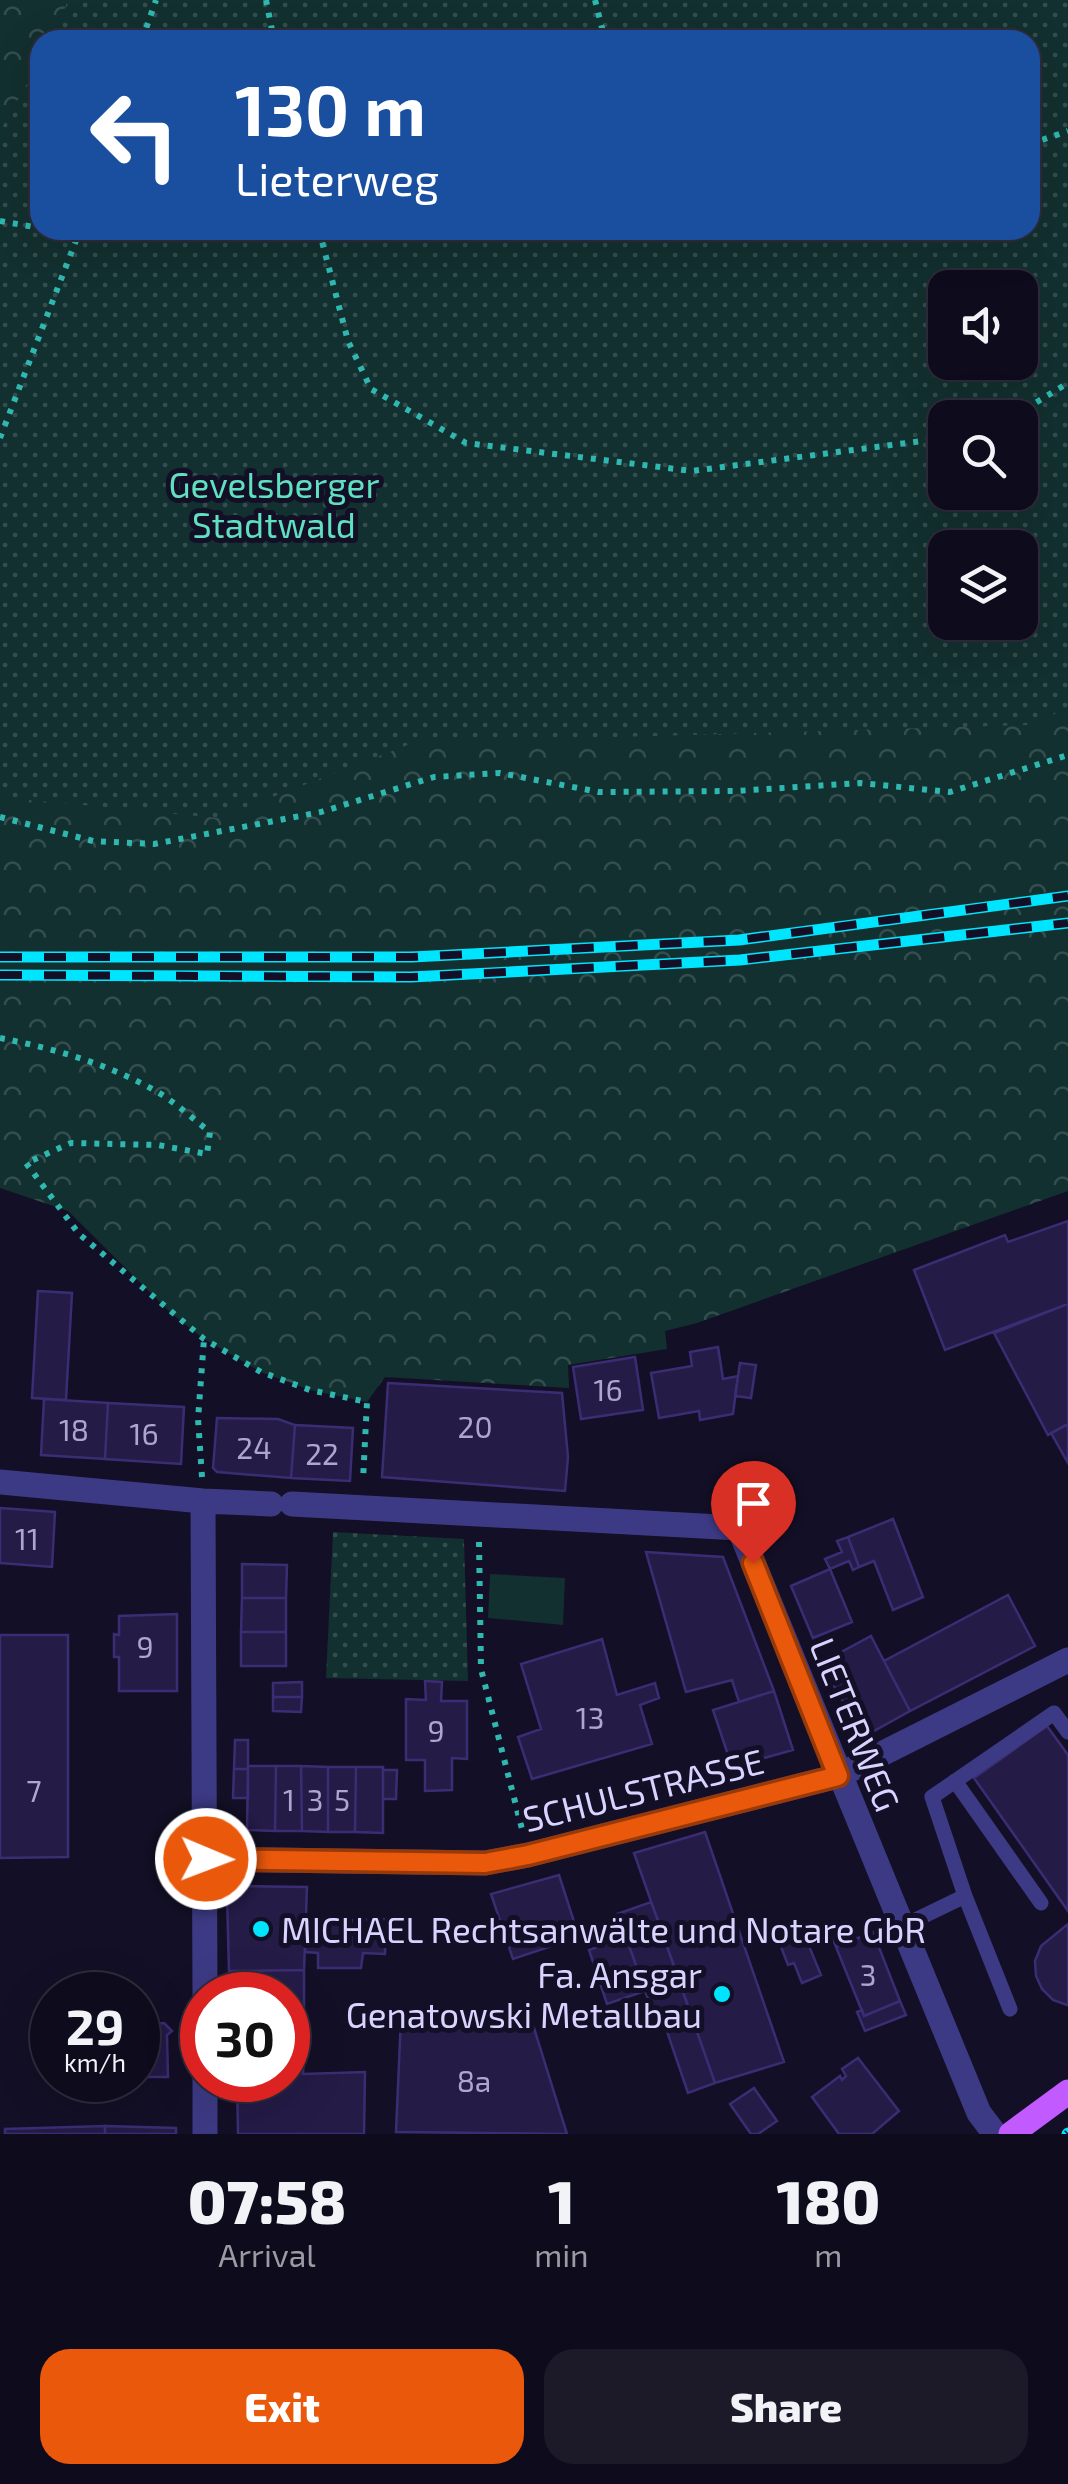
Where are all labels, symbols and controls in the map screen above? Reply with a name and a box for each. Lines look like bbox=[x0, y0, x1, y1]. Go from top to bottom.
text: 130 m bbox=[235, 66, 426, 150]
icon: left bbox=[70, 70, 200, 200]
text: Lieterweg bbox=[235, 151, 439, 205]
map controls bbox=[928, 270, 1038, 640]
button: sound bbox=[928, 270, 1038, 380]
button: search bbox=[928, 400, 1038, 510]
park label: Gevelsberger Stadtwald bbox=[169, 463, 379, 545]
button: layers bbox=[928, 530, 1038, 640]
house number: 16 bbox=[593, 1371, 623, 1407]
house number: 20 bbox=[458, 1408, 492, 1444]
house number: 18 bbox=[59, 1411, 89, 1447]
house number: 16 bbox=[129, 1415, 159, 1451]
house number: 24 bbox=[236, 1429, 272, 1465]
house number: 22 bbox=[305, 1435, 339, 1471]
pin bbox=[711, 1461, 796, 1564]
icon: arrive bbox=[726, 1476, 781, 1531]
house number: 11 bbox=[15, 1520, 39, 1556]
house number: 9 bbox=[136, 1628, 154, 1664]
street label: LIETERWEG bbox=[802, 1631, 910, 1817]
house number: 13 bbox=[576, 1699, 604, 1735]
house number: 9 bbox=[427, 1712, 445, 1748]
street label: SCHULSTRASSE bbox=[518, 1739, 768, 1839]
house number: 7 bbox=[26, 1772, 42, 1808]
house number: 1 bbox=[283, 1781, 295, 1817]
house number: 3 bbox=[307, 1781, 323, 1817]
house number: 5 bbox=[334, 1781, 350, 1817]
position arrow bbox=[154, 1807, 258, 1911]
place label: MICHAEL Rechtsanwälte und Notare GbR bbox=[281, 1908, 926, 1950]
marker: MICHAEL Rechtsanwälte und Notare GbR bbox=[250, 1918, 272, 1940]
place label: Fa. Ansgar Genatowski Metallbau bbox=[346, 1953, 702, 2035]
house number: 3 bbox=[860, 1956, 876, 1992]
speed limit sign: 30 bbox=[180, 1972, 310, 2102]
marker: Fa. Ansgar Genatowski Metallbau bbox=[711, 1983, 733, 2005]
text: 29 bbox=[66, 1995, 124, 2055]
text: km/h bbox=[64, 2047, 126, 2077]
house number: 8a bbox=[457, 2062, 491, 2098]
text: 07:58 bbox=[188, 2164, 346, 2236]
text: 1 bbox=[548, 2164, 575, 2236]
text: 180 bbox=[776, 2164, 880, 2236]
text: Arrival bbox=[218, 2235, 316, 2273]
text: min bbox=[534, 2235, 589, 2273]
text: m bbox=[814, 2235, 842, 2273]
button: Exit bbox=[40, 2349, 524, 2464]
button: Share bbox=[544, 2349, 1028, 2464]

